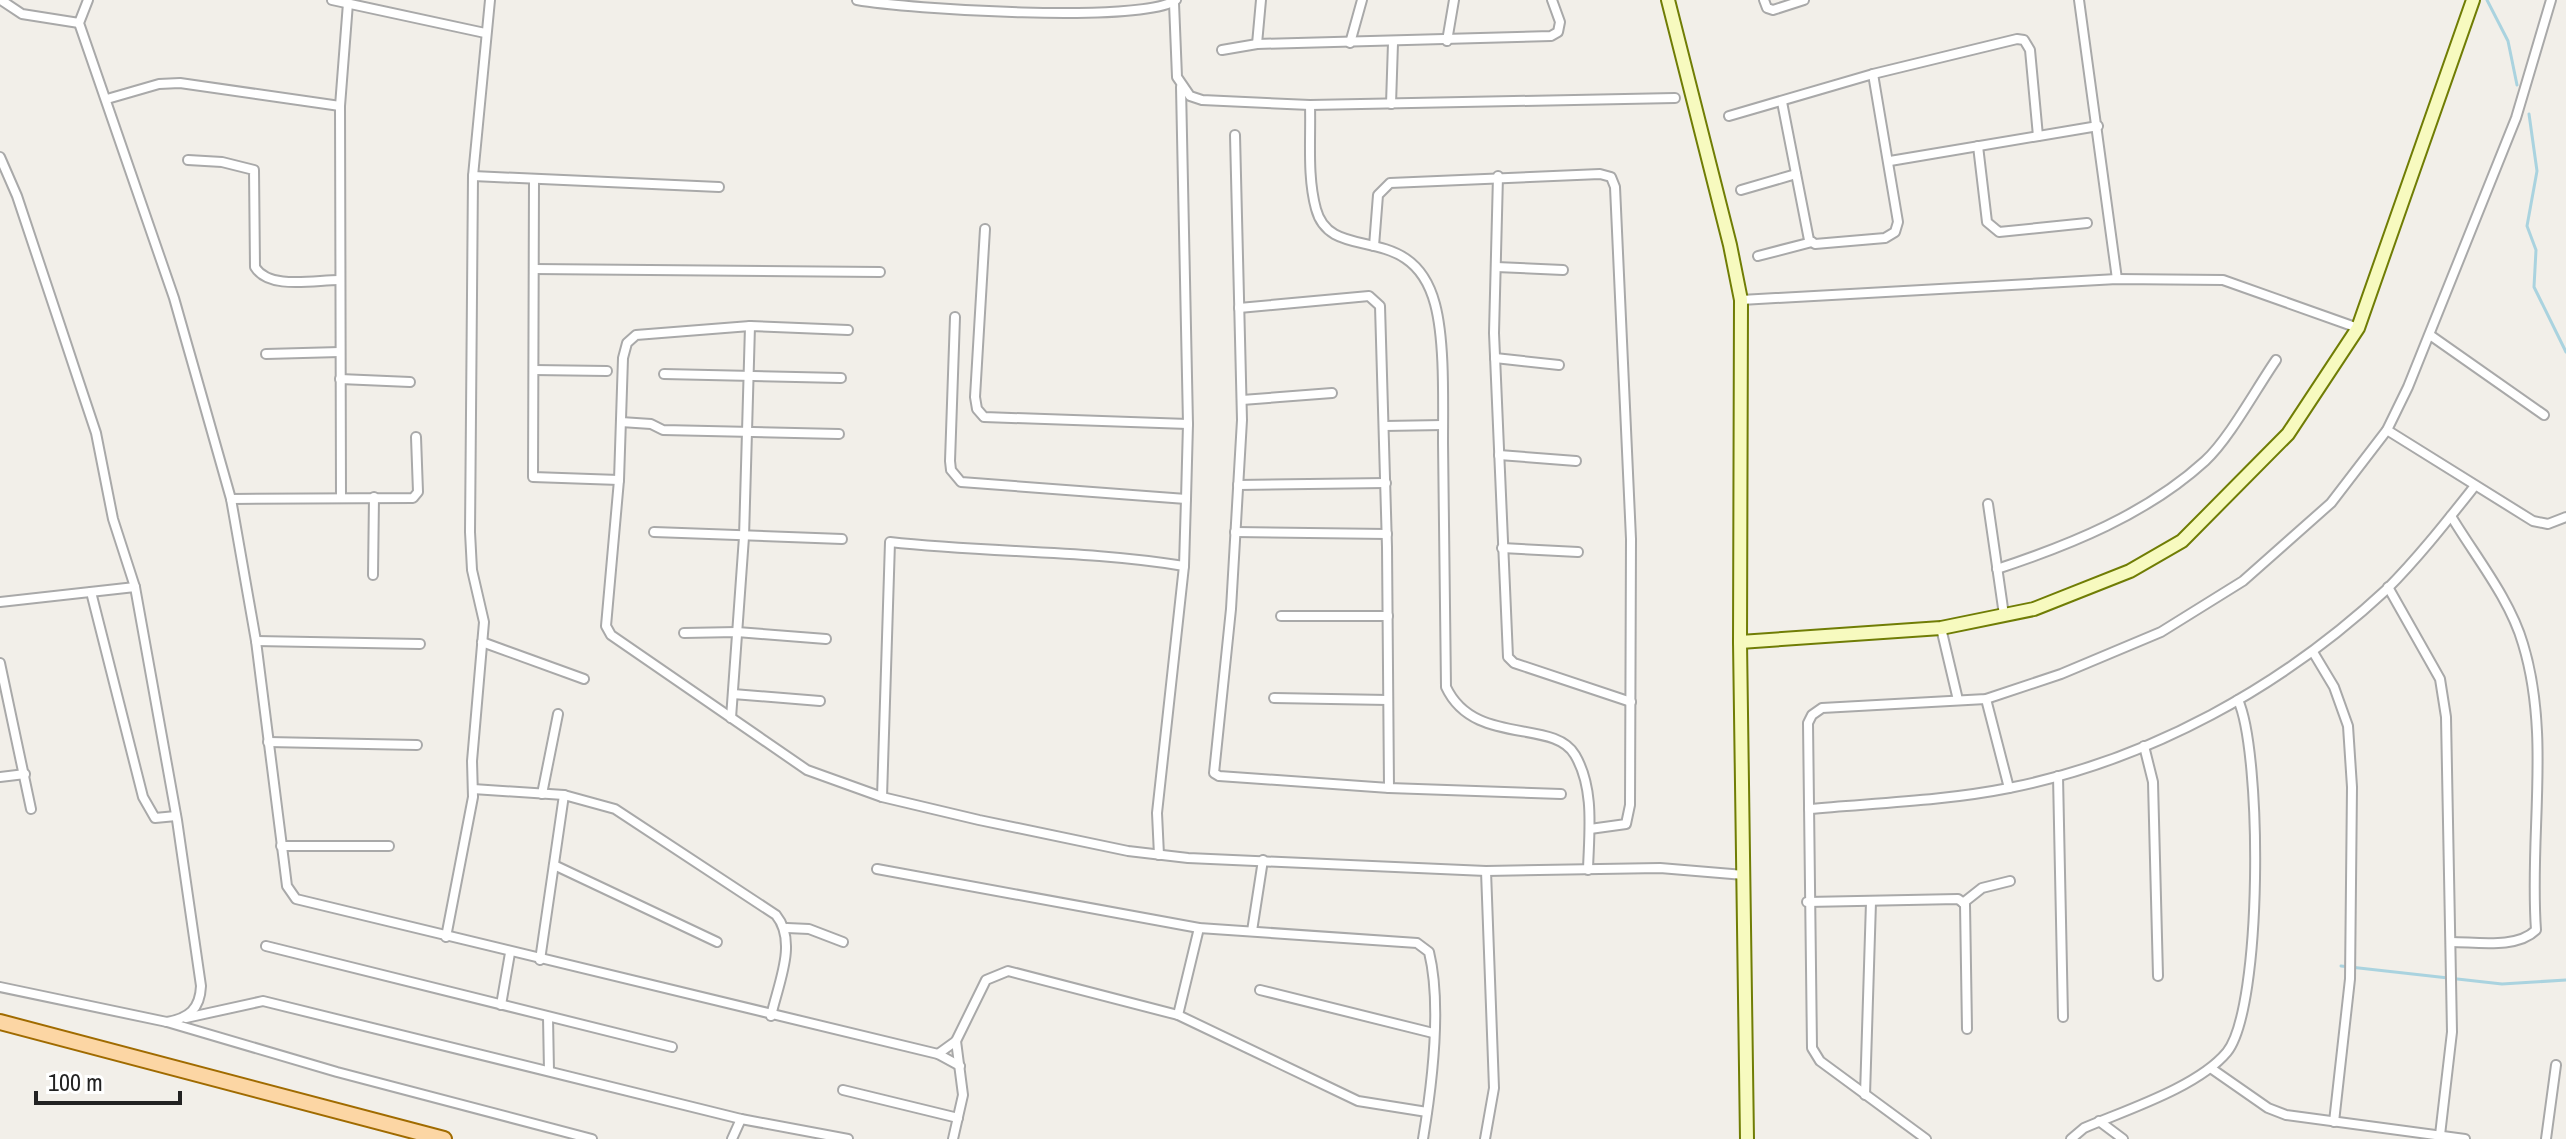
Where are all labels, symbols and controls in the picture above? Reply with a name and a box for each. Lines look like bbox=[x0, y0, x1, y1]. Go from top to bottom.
scale bar bbox=[36, 1055, 180, 1105]
text: 100 m bbox=[48, 1066, 103, 1098]

